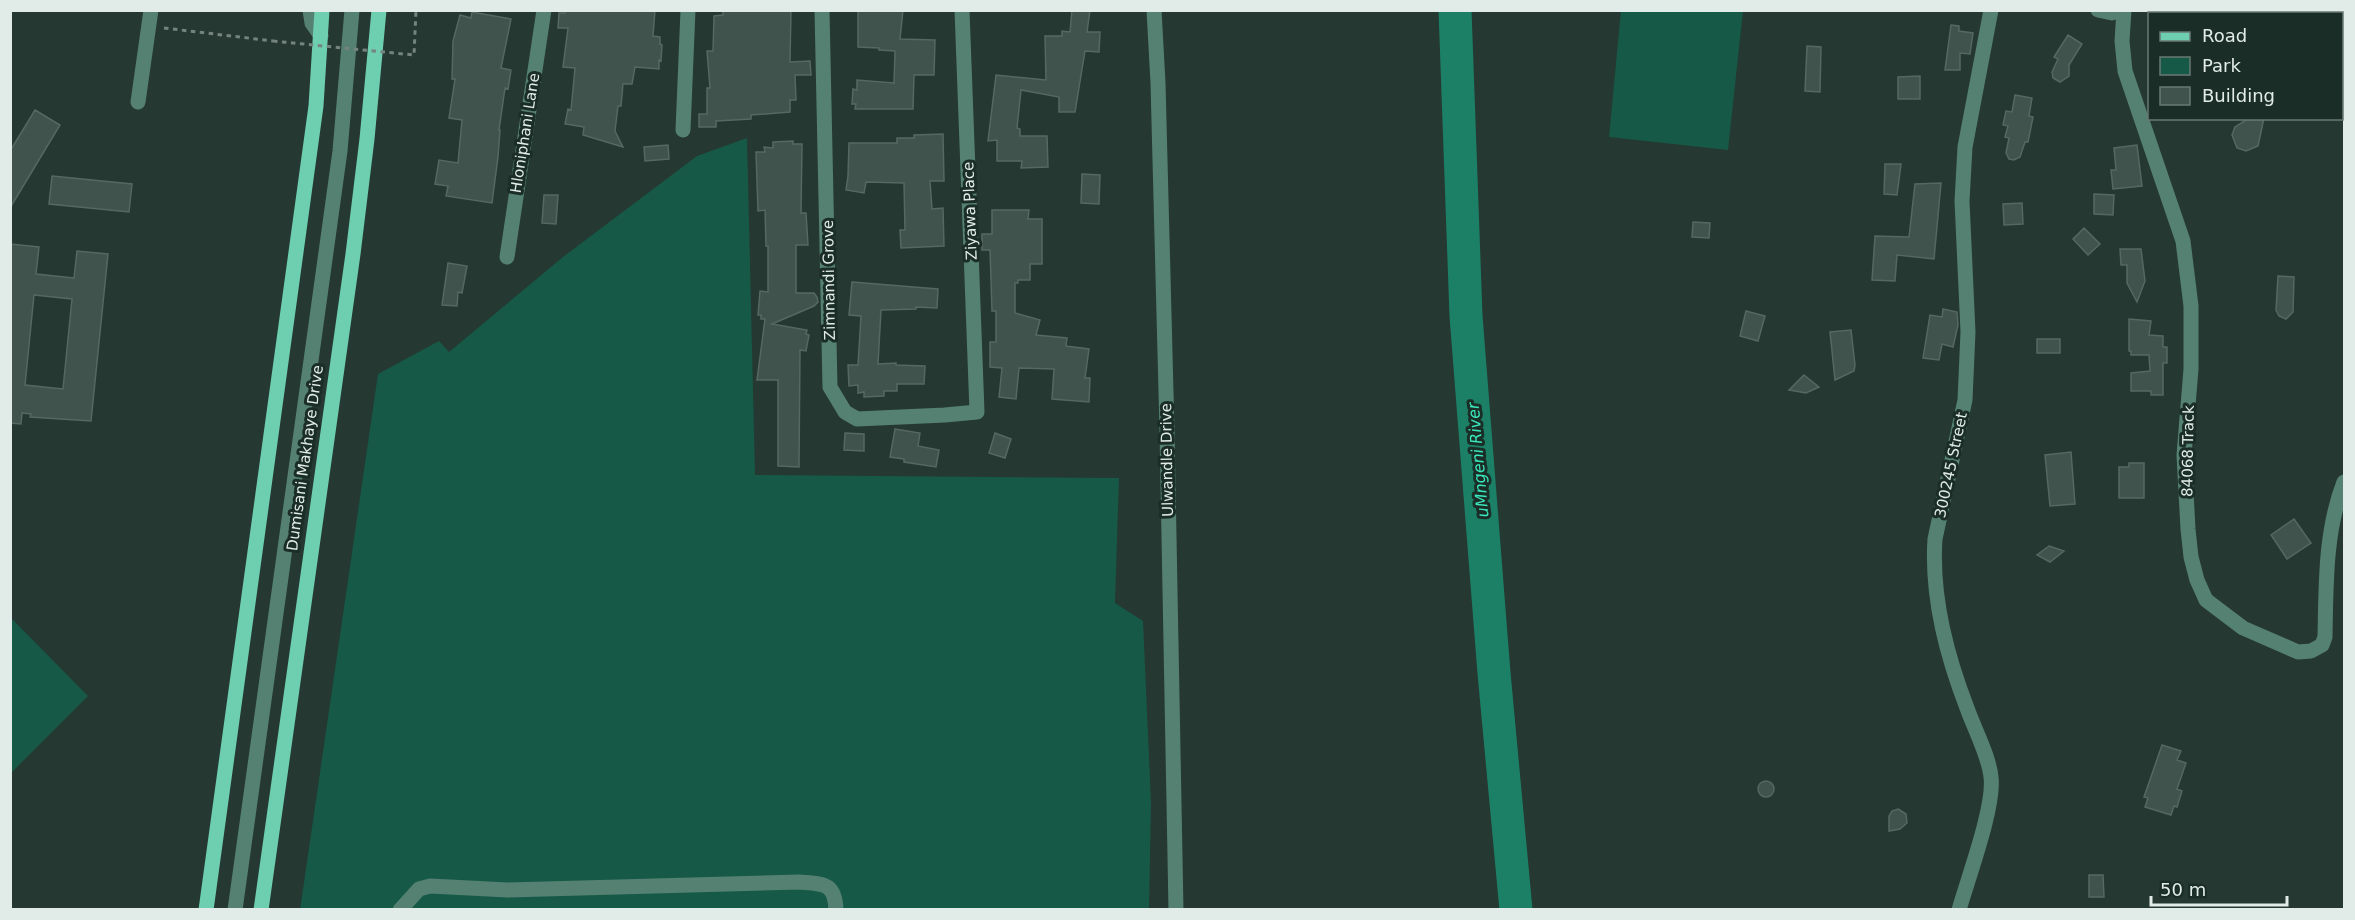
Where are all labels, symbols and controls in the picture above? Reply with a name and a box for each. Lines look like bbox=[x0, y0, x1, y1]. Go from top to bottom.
legend bbox=[2148, 12, 2343, 120]
text: Road bbox=[2202, 25, 2247, 46]
text: Park bbox=[2202, 55, 2241, 76]
street label: Hloniphani Lane bbox=[507, 72, 543, 194]
text: Building bbox=[2202, 85, 2275, 106]
street label: Ziyawa Place bbox=[959, 161, 981, 261]
street label: Zimnandi Grove bbox=[819, 220, 839, 340]
street label: Dumisani Makhaye Drive bbox=[283, 364, 327, 552]
water label: uMngeni River bbox=[1463, 400, 1492, 518]
street label: Ulwandle Drive bbox=[1157, 403, 1177, 517]
street label: 84068 Track bbox=[2178, 405, 2198, 497]
street label: 300245 Street bbox=[1931, 410, 1971, 520]
scale bar bbox=[2151, 869, 2288, 907]
text: 50 m bbox=[2160, 879, 2206, 900]

